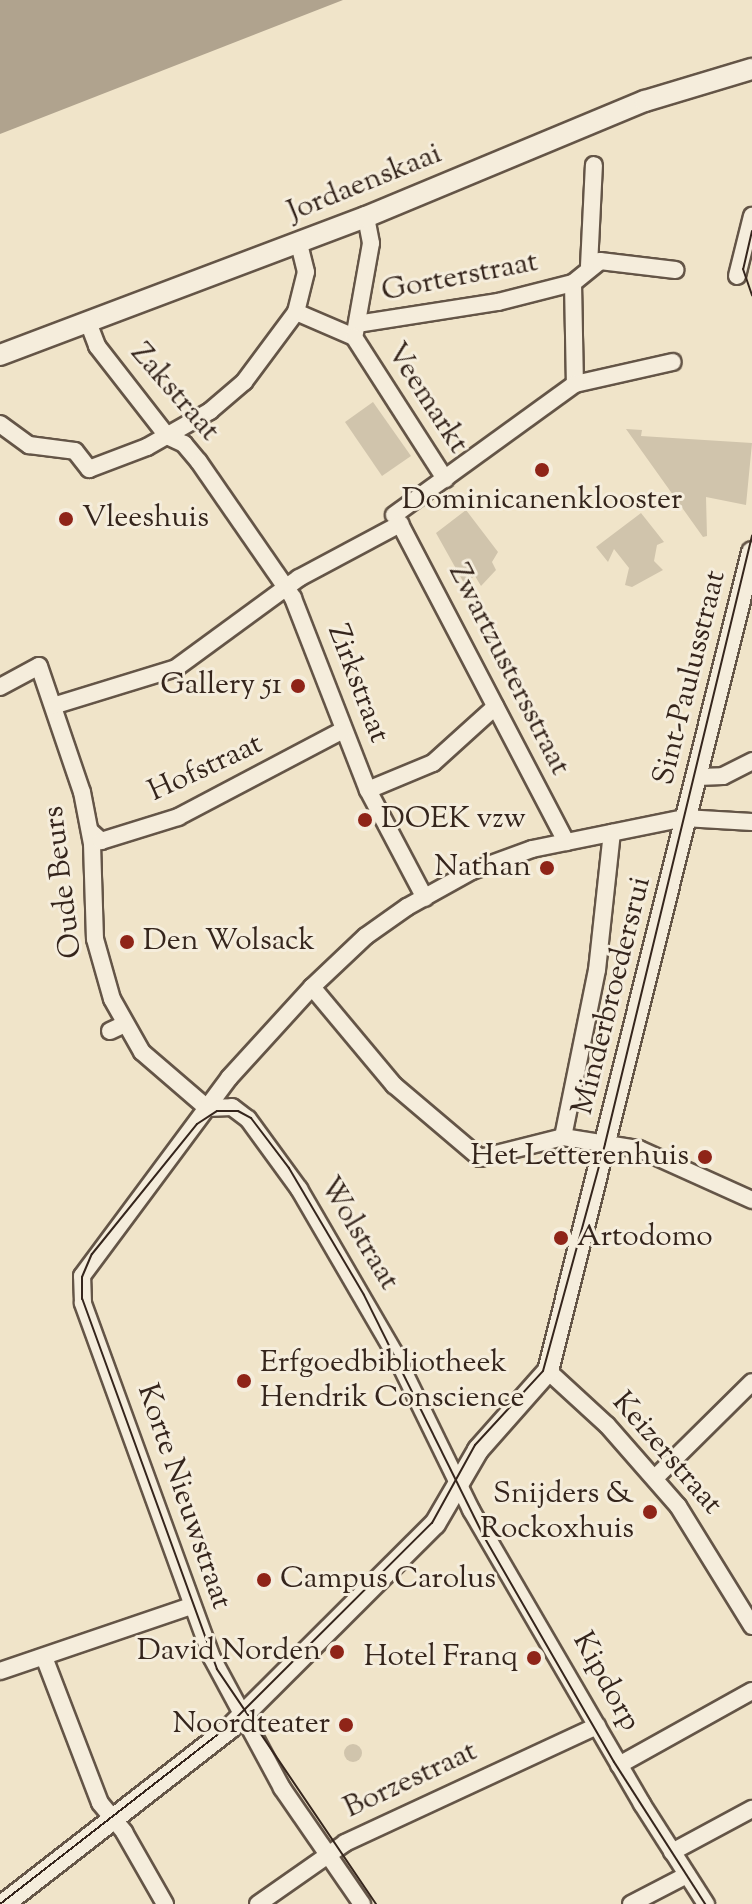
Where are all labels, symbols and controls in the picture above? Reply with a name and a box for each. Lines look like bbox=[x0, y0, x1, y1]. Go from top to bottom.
street label: Jordaenskaai bbox=[283, 137, 447, 231]
street label: Gorterstraat bbox=[379, 245, 541, 311]
street label: Zakstraat bbox=[122, 337, 226, 449]
street label: Veemarkt bbox=[377, 337, 475, 461]
marker: Dominicanenklooster bbox=[533, 461, 551, 479]
place label: Dominicanenklooster bbox=[402, 483, 682, 519]
place label: Vleeshuis bbox=[82, 501, 209, 537]
marker: Vleeshuis bbox=[57, 510, 75, 528]
street label: Zwartzustersstraat bbox=[439, 558, 577, 782]
street label: Sint-Paulusstraat bbox=[647, 567, 735, 789]
street label: Zirkstraat bbox=[318, 620, 396, 748]
place label: Gallery 51 bbox=[160, 668, 282, 704]
marker: Gallery 51 bbox=[289, 677, 307, 695]
street label: Hofstraat bbox=[143, 727, 269, 811]
place label: DOEK vzw bbox=[381, 802, 526, 838]
street label: Oude Beurs bbox=[37, 804, 91, 960]
marker: DOEK vzw bbox=[356, 811, 374, 829]
place label: Nathan bbox=[434, 850, 531, 886]
marker: Nathan bbox=[538, 859, 556, 877]
street label: Minderbroedersrui bbox=[566, 873, 660, 1119]
place label: Den Wolsack bbox=[143, 924, 315, 960]
marker: Den Wolsack bbox=[118, 933, 136, 951]
place label: Het Letterenhuis bbox=[471, 1139, 689, 1175]
marker: Het Letterenhuis bbox=[696, 1148, 714, 1166]
street label: Wolstraat bbox=[310, 1171, 406, 1297]
place label: Artodomo bbox=[577, 1220, 713, 1256]
marker: Artodomo bbox=[552, 1229, 570, 1247]
place label: Erfgoedbibliotheek Hendrik Conscience bbox=[260, 1346, 524, 1416]
marker: Erfgoedbibliotheek Hendrik Conscience bbox=[235, 1372, 253, 1390]
street label: Korte Nieuwstraat bbox=[128, 1380, 238, 1614]
street label: Keizerstraat bbox=[603, 1385, 729, 1523]
place label: Snijders & Rockoxhuis bbox=[480, 1477, 634, 1548]
marker: Snijders & Rockoxhuis bbox=[641, 1503, 659, 1521]
place label: Campus Carolus bbox=[280, 1562, 496, 1598]
marker: Campus Carolus bbox=[255, 1571, 273, 1589]
street label: Kipdorp bbox=[563, 1626, 647, 1738]
place label: David Norden bbox=[137, 1634, 321, 1670]
place label: Hotel Franq bbox=[364, 1640, 518, 1676]
marker: David Norden bbox=[328, 1643, 346, 1661]
marker: Hotel Franq bbox=[525, 1649, 543, 1667]
place label: Noordteater bbox=[173, 1707, 330, 1743]
marker: Noordteater bbox=[337, 1716, 355, 1734]
street label: Borzestraat bbox=[339, 1735, 483, 1827]

